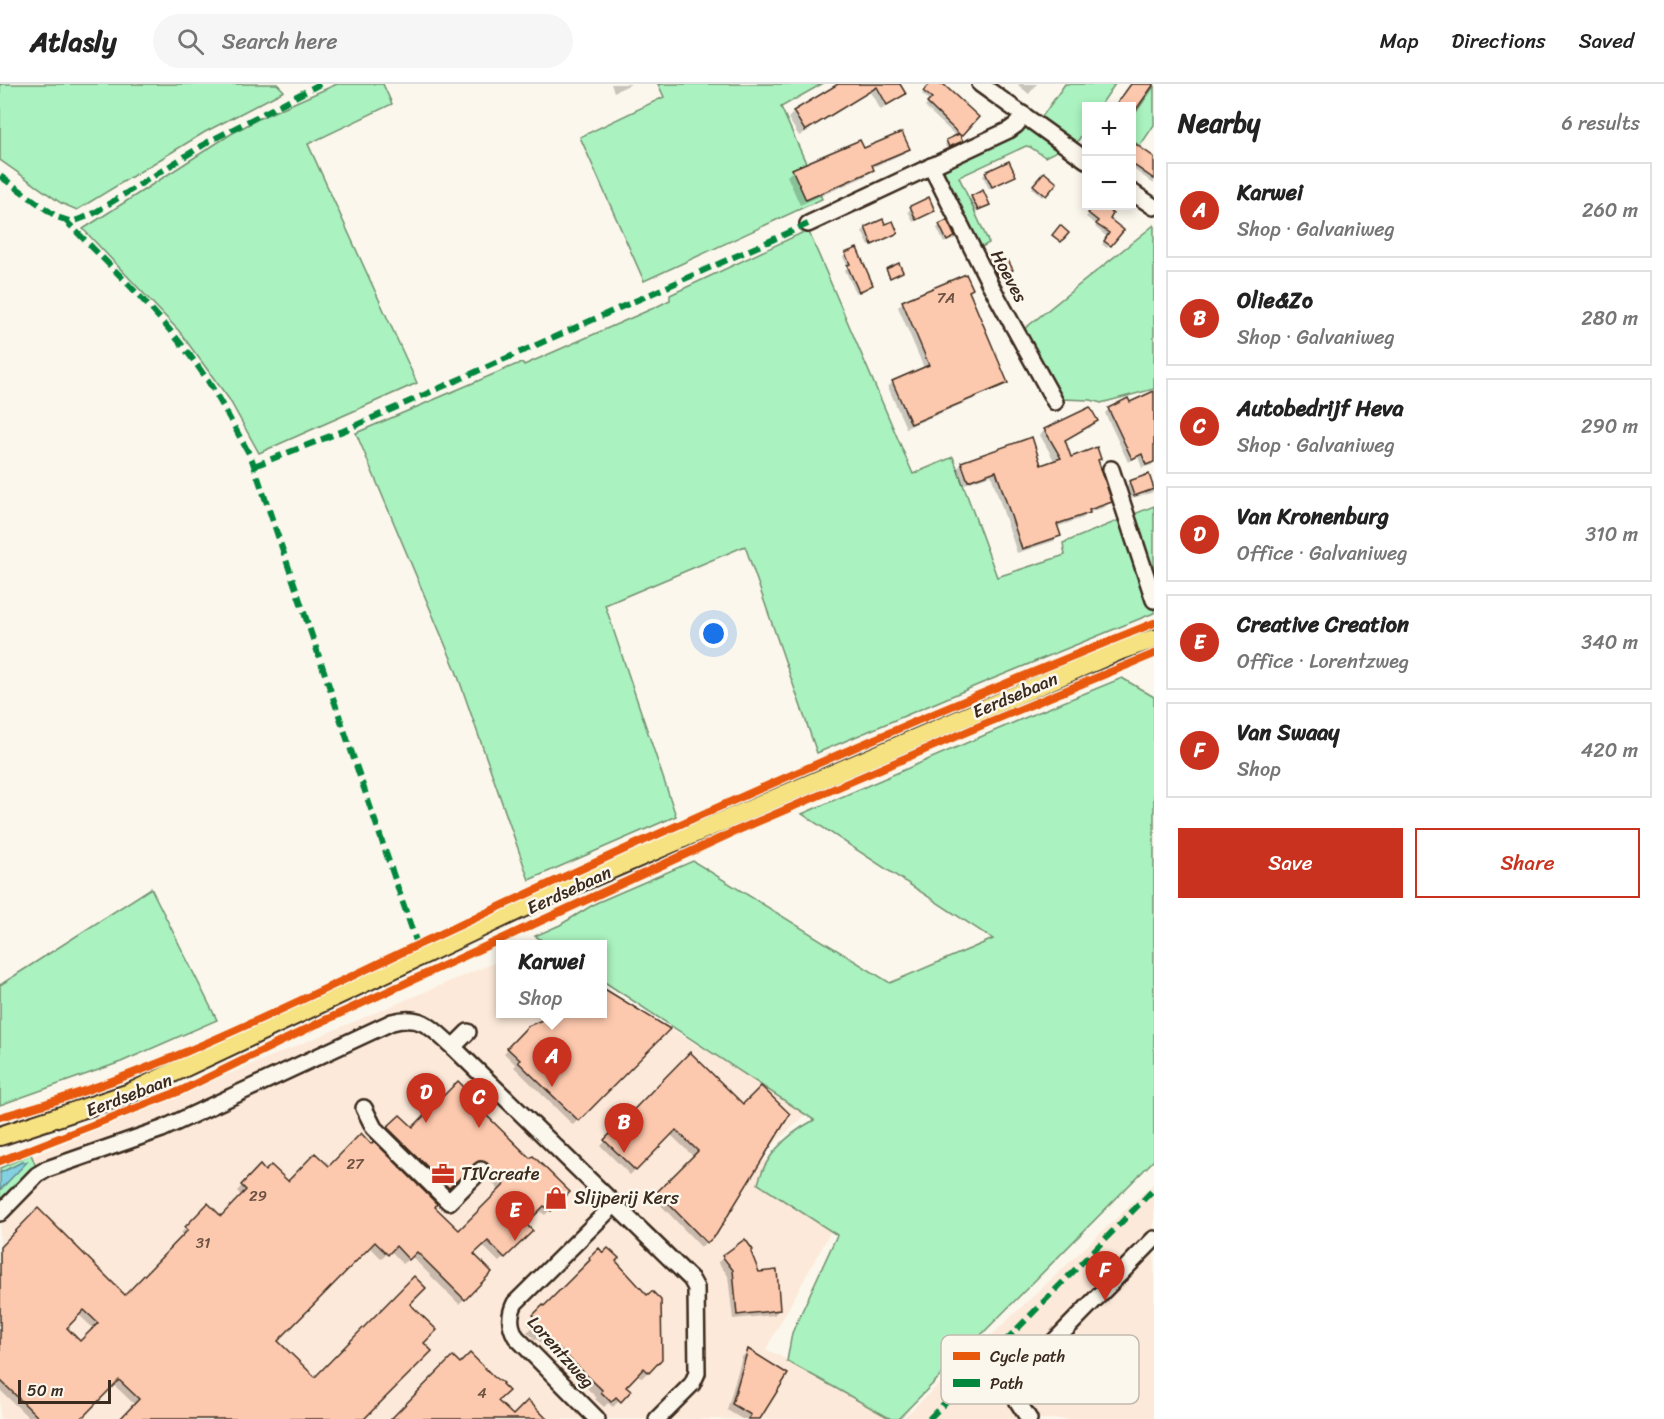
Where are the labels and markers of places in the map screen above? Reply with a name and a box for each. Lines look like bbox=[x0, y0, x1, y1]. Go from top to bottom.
pin: A bbox=[532, 1038, 572, 1087]
pin: D bbox=[406, 1074, 446, 1123]
pin: C bbox=[460, 1078, 498, 1128]
pin: B bbox=[604, 1104, 644, 1153]
place label: TIVcreate bbox=[461, 1158, 540, 1190]
office icon: TIVcreate bbox=[430, 1161, 456, 1187]
place label: Slijperij Kers bbox=[574, 1182, 679, 1214]
shop icon: Slijperij Kers bbox=[543, 1185, 569, 1211]
pin: E bbox=[496, 1192, 534, 1241]
pin: F bbox=[1086, 1252, 1124, 1301]

